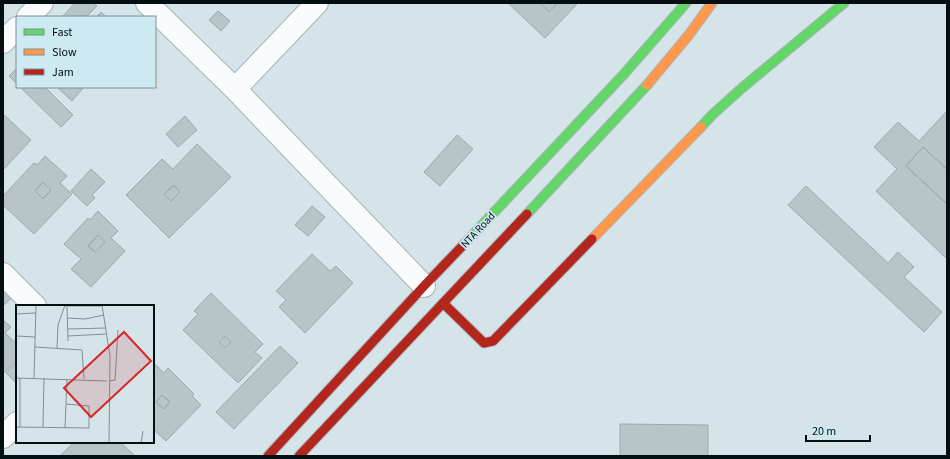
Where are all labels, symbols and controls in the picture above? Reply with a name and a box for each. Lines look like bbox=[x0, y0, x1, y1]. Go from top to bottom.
legend bbox=[16, 16, 156, 88]
text: Fast bbox=[52, 24, 72, 41]
text: Slow bbox=[52, 44, 77, 61]
text: Jam bbox=[52, 64, 74, 81]
street label: NTA Road bbox=[457, 209, 499, 251]
inset map bbox=[16, 305, 154, 443]
scale bar bbox=[806, 417, 870, 443]
text: 20 m bbox=[812, 423, 836, 440]

